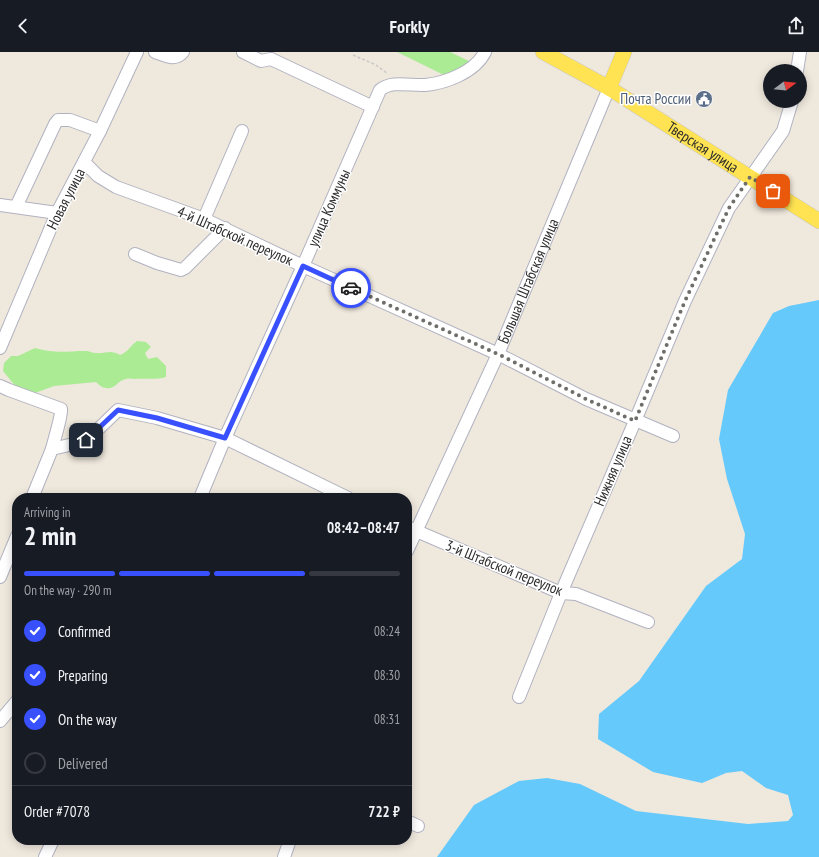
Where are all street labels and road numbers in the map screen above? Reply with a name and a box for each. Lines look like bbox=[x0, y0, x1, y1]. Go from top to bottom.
street label: Тверская улица bbox=[664, 117, 742, 177]
street label: Новая улица bbox=[42, 165, 89, 233]
street label: улица Коммуны bbox=[303, 166, 354, 250]
street label: 4-й Штабской переулок bbox=[174, 201, 296, 270]
street label: Большая Штабская улица bbox=[493, 216, 562, 346]
street label: Нижняя улица bbox=[589, 433, 636, 509]
street label: 3-й Штабской переулок bbox=[443, 535, 566, 600]

